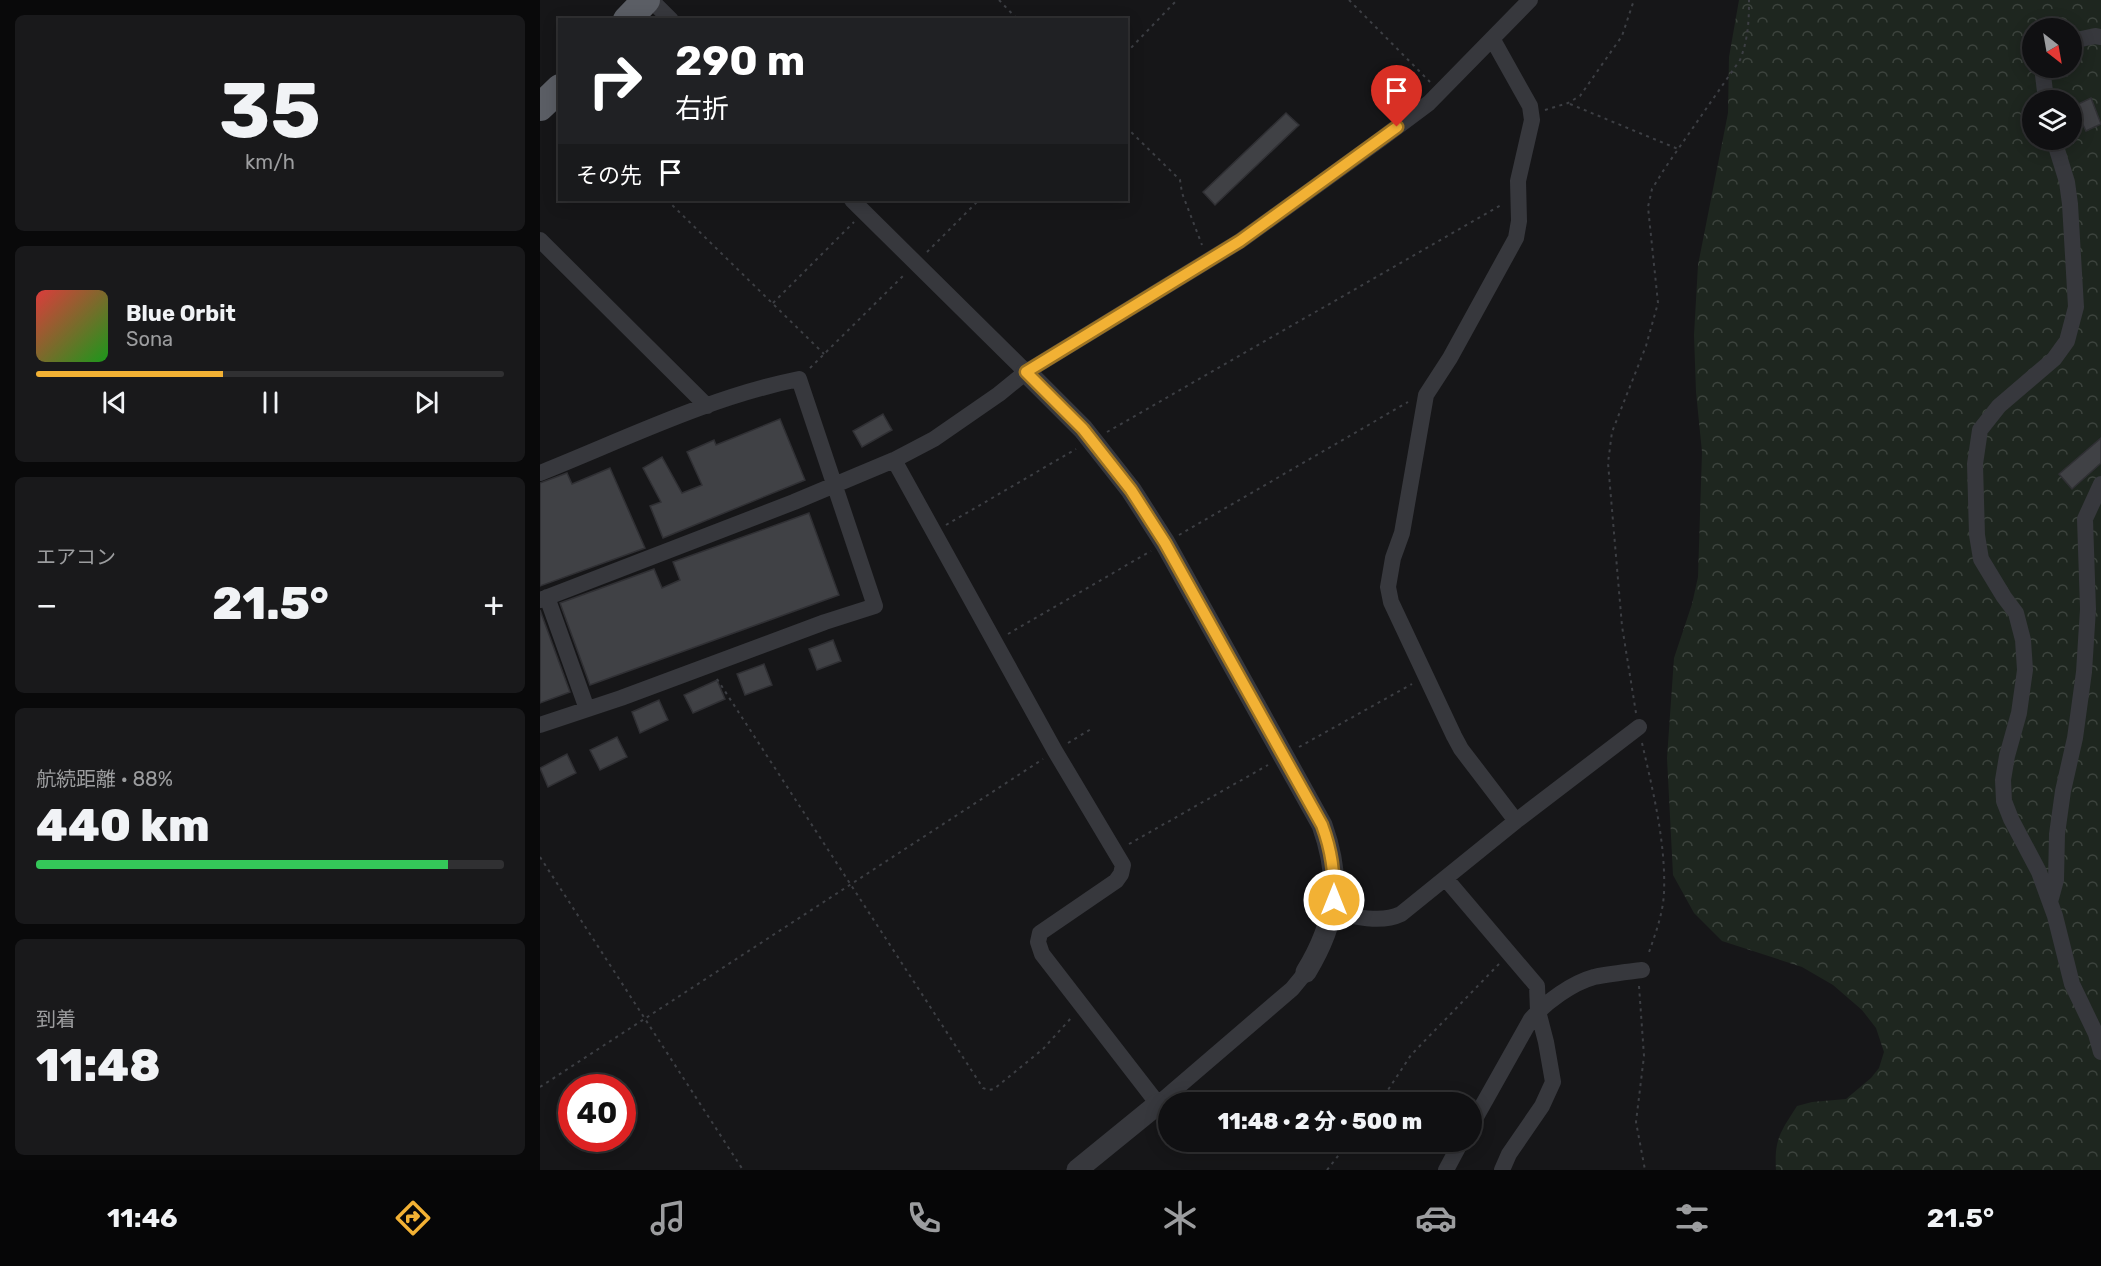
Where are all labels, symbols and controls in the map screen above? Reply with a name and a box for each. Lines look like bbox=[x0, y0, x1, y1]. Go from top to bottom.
north arrow bbox=[2022, 18, 2082, 78]
map controls bbox=[2022, 18, 2082, 150]
text: 290 m bbox=[675, 36, 805, 86]
icon: right bbox=[576, 42, 654, 120]
text: 35 bbox=[219, 64, 321, 157]
pin bbox=[1371, 65, 1422, 127]
icon: arrive bbox=[1380, 74, 1413, 107]
button: layers bbox=[2022, 90, 2082, 150]
text: 右折 bbox=[675, 93, 729, 125]
text: km/h bbox=[245, 150, 295, 174]
icon: arrive bbox=[654, 156, 687, 189]
text: その先 bbox=[576, 162, 642, 189]
text: Blue Orbit bbox=[126, 300, 236, 327]
text: Sona bbox=[126, 327, 173, 351]
icon: previous bbox=[98, 386, 131, 419]
icon: pause bbox=[254, 386, 287, 419]
icon: next bbox=[410, 386, 443, 419]
text: エアコン bbox=[36, 545, 116, 569]
text: 21.5° bbox=[212, 577, 329, 630]
text: − bbox=[36, 585, 57, 624]
text: + bbox=[483, 585, 504, 624]
text: 航続距離 · 88% bbox=[36, 767, 173, 791]
text: 440 km bbox=[36, 799, 210, 852]
position arrow bbox=[1302, 868, 1366, 932]
text: 到着 bbox=[36, 1007, 76, 1031]
text: 11:48 bbox=[36, 1039, 160, 1092]
speed limit sign: 40 bbox=[558, 1074, 636, 1152]
text: 11:48 · 2 分 · 500 m bbox=[1218, 1108, 1422, 1135]
icon: directions bbox=[392, 1197, 434, 1239]
icon: music bbox=[647, 1197, 689, 1239]
icon: phone bbox=[903, 1197, 945, 1239]
icon: climate bbox=[1159, 1197, 1201, 1239]
icon: car bbox=[1415, 1197, 1457, 1239]
icon: filters bbox=[1671, 1197, 1713, 1239]
text: 11:46 bbox=[107, 1202, 178, 1234]
text: 21.5° bbox=[1927, 1202, 1994, 1234]

